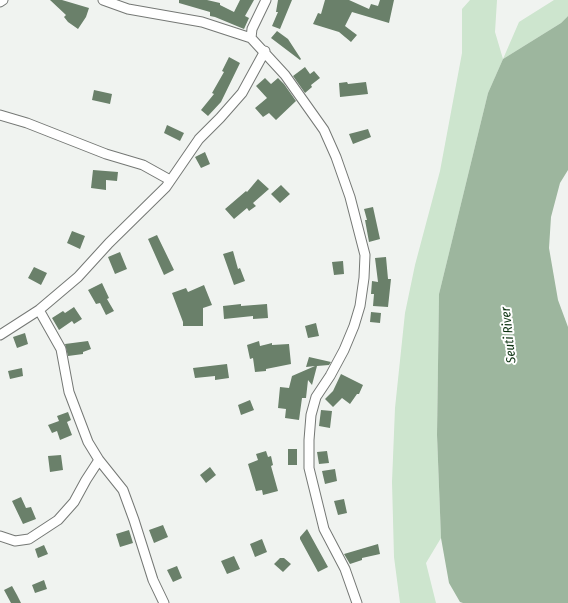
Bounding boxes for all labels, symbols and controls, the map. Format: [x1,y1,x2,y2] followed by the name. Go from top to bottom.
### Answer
[498,306,520,364] water label: Seuti River

